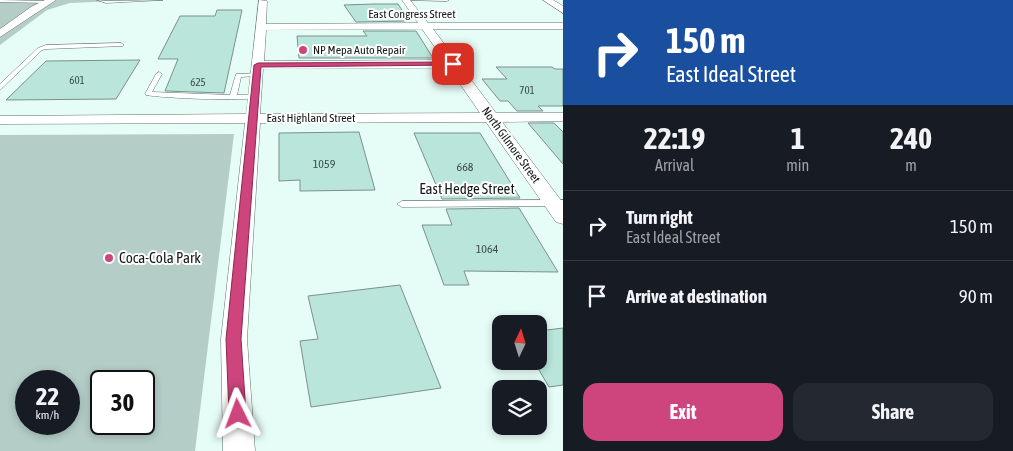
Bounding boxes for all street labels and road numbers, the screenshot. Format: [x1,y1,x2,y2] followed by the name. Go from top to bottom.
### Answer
[368,7,456,21] street label: East Congress Street
[479,104,544,186] street label: North Gilmore Street
[267,111,356,125] street label: East Highland Street
[419,180,515,197] street label: East Hedge Street

